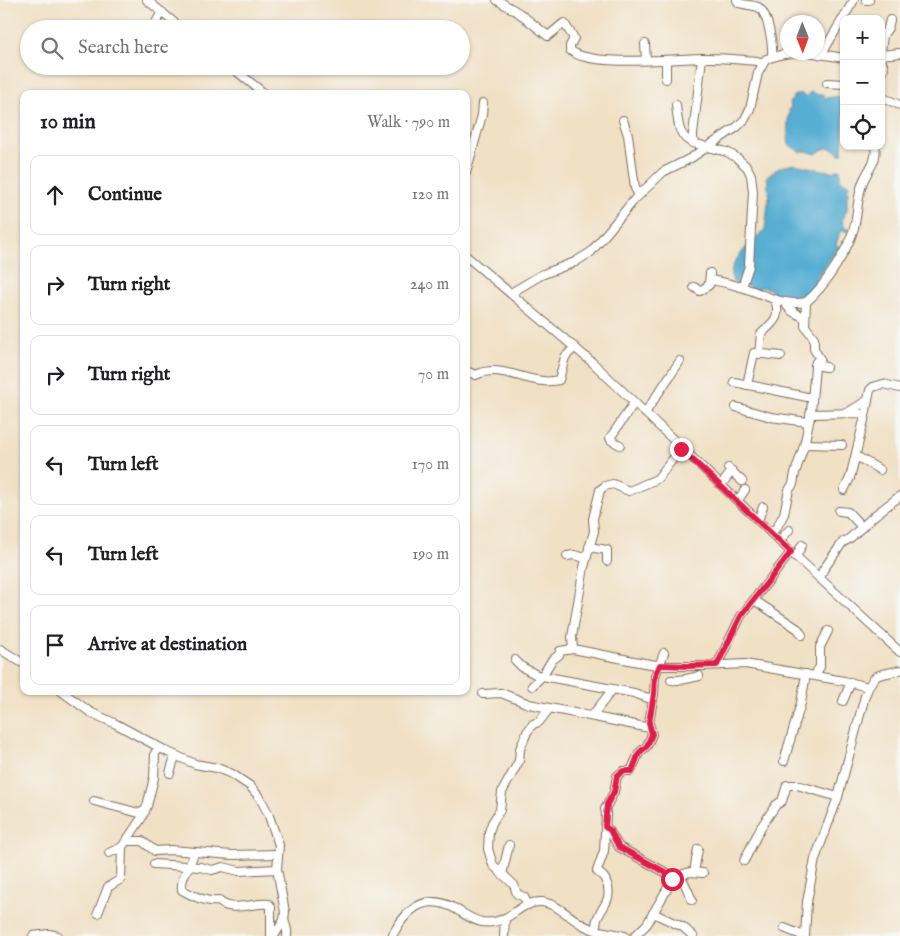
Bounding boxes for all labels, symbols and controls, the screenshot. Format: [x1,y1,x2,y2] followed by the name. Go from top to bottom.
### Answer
[780,15,825,60] north arrow
[840,15,885,150] map controls
[840,15,885,60] button: +
[20,20,470,75] search box
[38,34,66,62] icon: search
[78,36,169,60] text: Search here
[840,60,885,105] button: −
[840,105,885,150] button: locate
[40,109,96,136] text: 10 min
[367,113,450,133] text: Walk · 790 m
[41,181,69,209] icon: ahead
[88,183,162,207] text: Continue
[412,185,449,205] text: 120 m
[41,271,69,299] icon: right
[88,273,170,297] text: Turn right
[410,275,449,295] text: 240 m
[41,361,69,389] icon: right
[88,363,170,387] text: Turn right
[418,365,449,385] text: 70 m
[670,438,693,461] route end
[41,451,69,479] icon: left
[88,453,159,477] text: Turn left
[412,455,449,475] text: 170 m
[41,541,69,569] icon: left
[88,543,159,567] text: Turn left
[412,545,449,565] text: 190 m
[41,631,69,659] icon: arrive
[88,633,247,657] text: Arrive at destination
[661,868,684,891] route start

